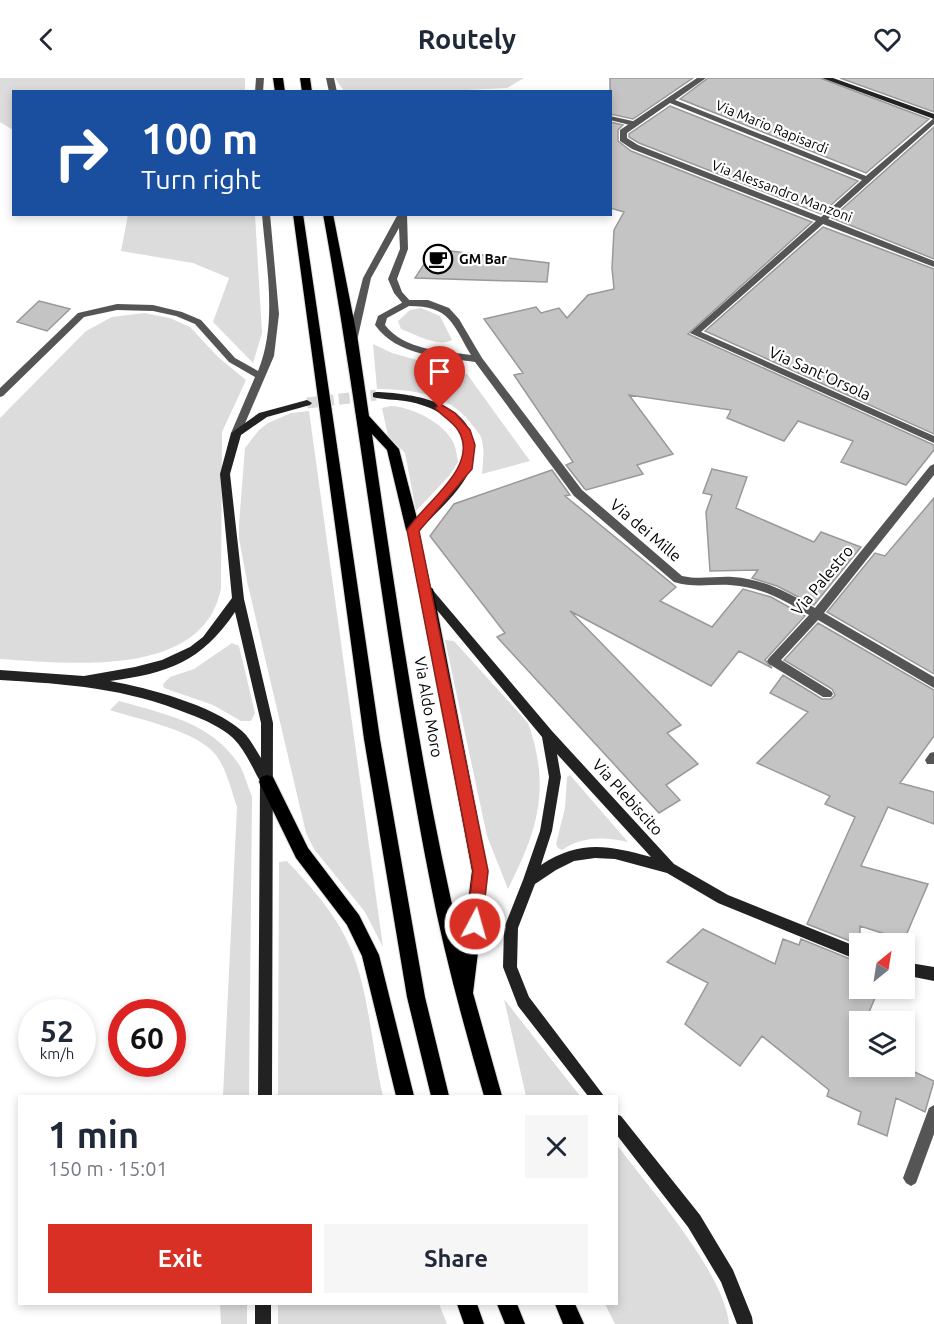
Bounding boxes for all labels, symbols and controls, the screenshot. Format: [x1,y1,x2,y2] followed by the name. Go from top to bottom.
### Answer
[30,23,63,56] icon: back
[871,23,904,56] icon: heart
[418,24,516,54] text: Routely
[713,97,831,157] street label: Via Mario Rapisardi
[42,114,120,192] icon: right
[141,115,258,162] text: 100 m
[710,157,854,225] street label: Via Alessandro Manzoni
[141,164,261,194] text: Turn right
[422,243,454,275] cafe icon: GM Bar
[459,251,507,267] place label: GM Bar
[766,343,874,403] street label: Via Sant'Orsola
[414,346,465,408] pin
[423,355,456,388] icon: arrive
[607,495,685,565] street label: Via dei Mille
[788,541,856,619] street label: Via Palestro
[411,655,447,759] street label: Via Aldo Moro
[589,755,667,839] street label: Via Plebiscito
[443,892,507,956] position arrow
[849,933,915,999] north arrow
[849,933,915,1077] map controls
[108,999,186,1077] speed limit sign: 60
[849,1011,915,1077] button: layers
[40,1014,74,1048] text: 52
[40,1045,74,1062] text: km/h
[48,1114,139,1155] text: 1 min
[525,1115,588,1178] button: close
[48,1157,168,1180] text: 150 m · 15:01
[48,1224,312,1293] button: Exit
[324,1224,588,1293] button: Share

